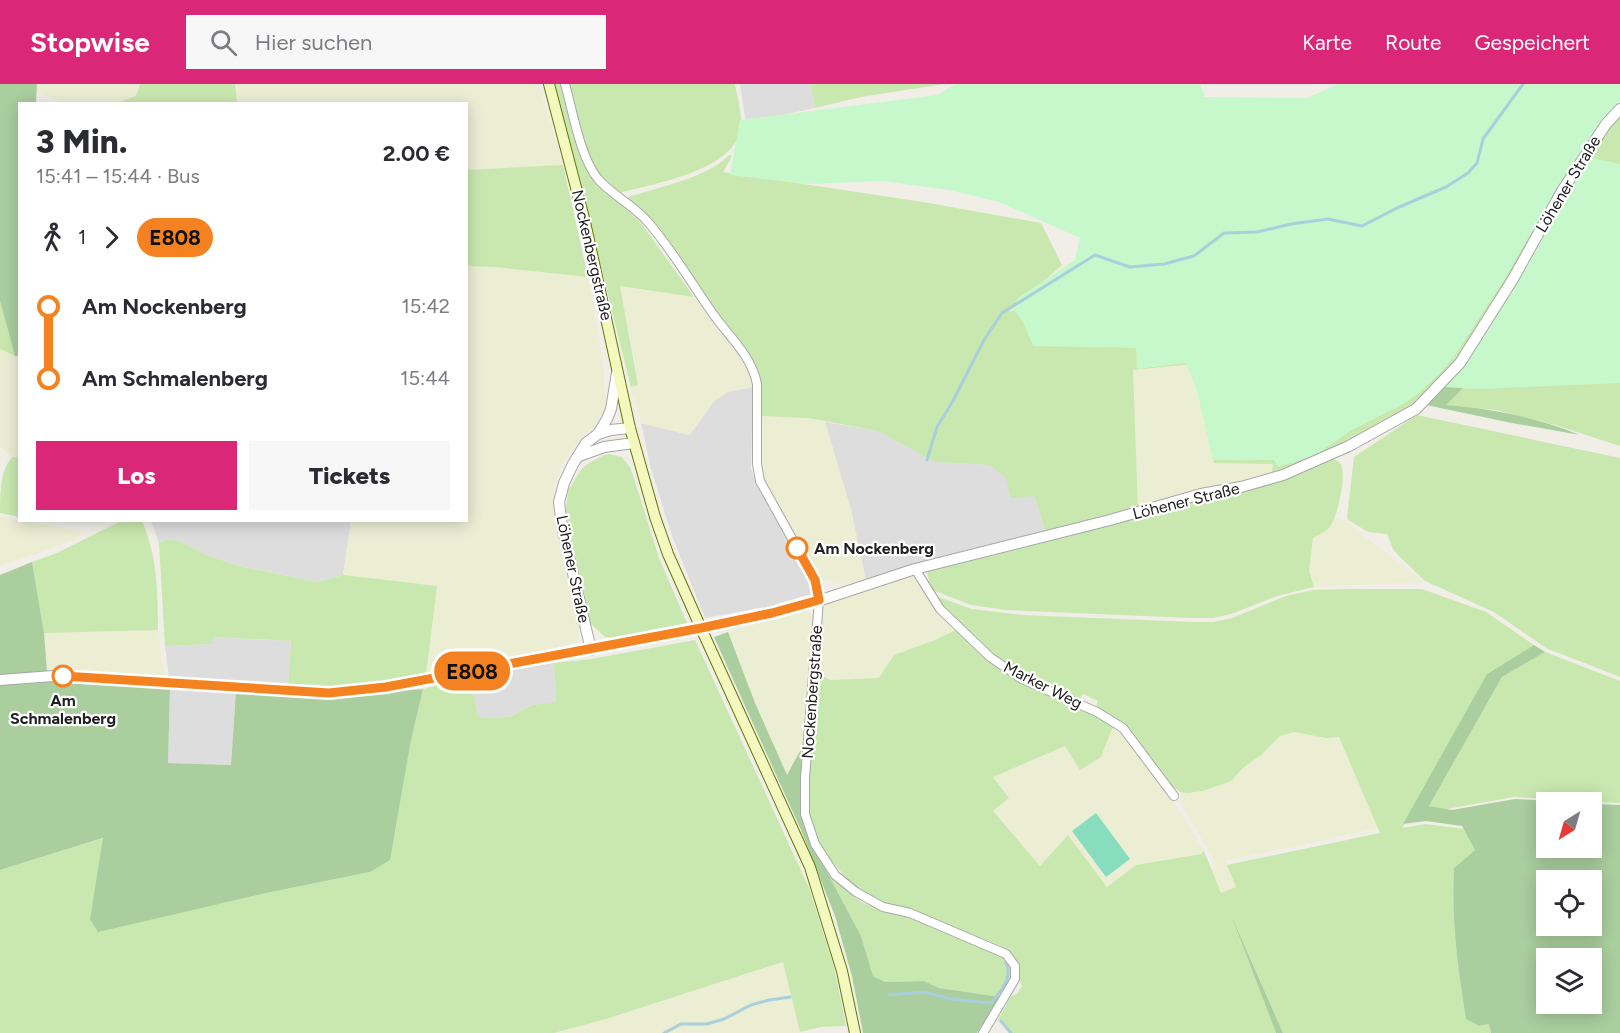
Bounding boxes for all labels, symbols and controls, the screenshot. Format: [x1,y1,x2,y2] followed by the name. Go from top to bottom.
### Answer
[186,15,606,69] search box
[30,25,150,59] text: Stopwise
[207,26,240,59] icon: search
[255,29,372,56] text: Hier suchen
[1302,30,1352,55] text: Karte
[1385,30,1441,55] text: Route
[1474,30,1590,55] text: Gespeichert
[36,122,128,161] text: 3 Min.
[1532,132,1604,236] street label: Löhener Straße
[383,140,450,167] text: 2.00 €
[36,164,200,188] text: 15:41 – 15:44 · Bus
[568,188,616,322] street label: Nockenbergstraße
[36,221,69,254] icon: walk
[95,221,128,254] icon: forward
[78,225,86,249] text: 1
[149,225,201,250] text: E808
[82,293,247,320] text: Am Nockenberg
[402,294,450,318] text: 15:42
[82,365,268,392] text: Am Schmalenberg
[400,366,450,390] text: 15:44
[36,441,237,510] button: Los
[249,441,450,510] button: Tickets
[1131,478,1242,523] street label: Löhener Straße
[552,513,594,625] street label: Löhener Straße
[786,537,808,559] marker: Am Nockenberg
[814,539,934,558] place label: Am Nockenberg
[798,625,826,759] street label: Nockenbergstraße
[430,652,514,690] line badge: E808
[1001,657,1085,713] street label: Marker Weg
[446,659,498,684] text: E808
[52,665,74,687] marker: Am Schmalenberg
[10,691,116,728] place label: Am Schmalenberg
[1536,792,1602,858] north arrow
[1536,792,1602,1014] map controls
[1536,870,1602,936] button: locate
[1536,948,1602,1014] button: layers

